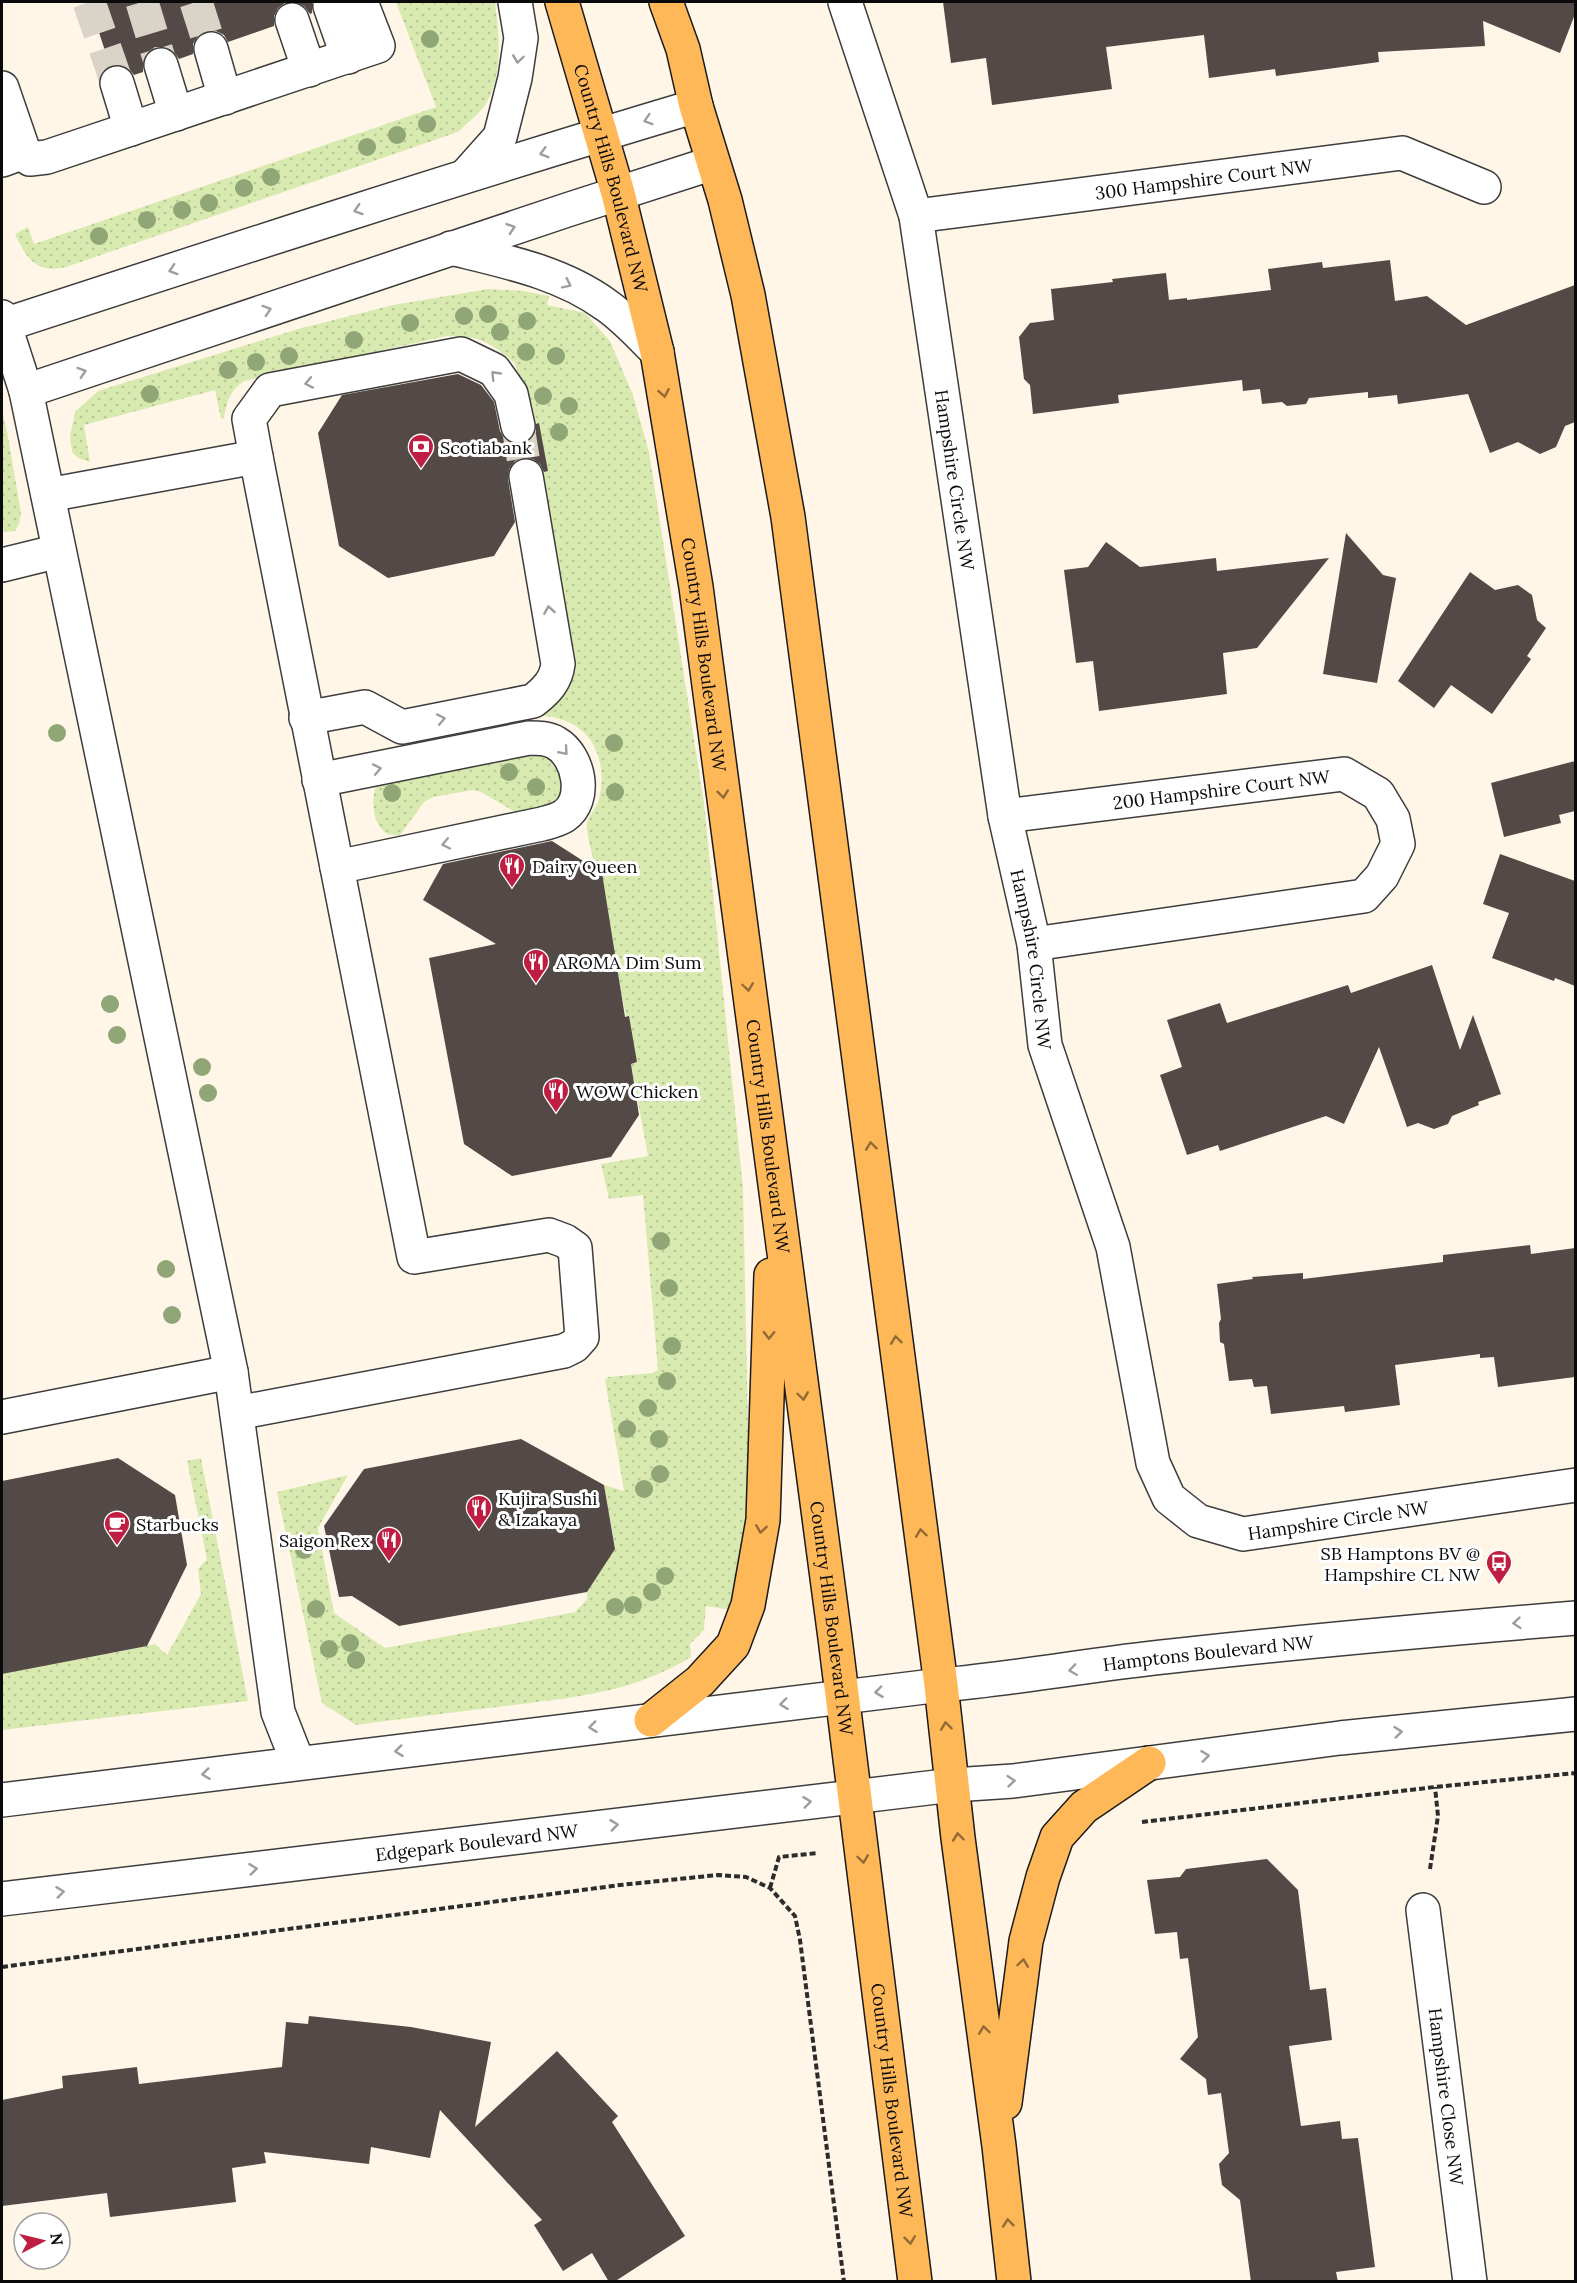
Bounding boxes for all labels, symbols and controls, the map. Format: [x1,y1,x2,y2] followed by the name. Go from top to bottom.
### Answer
[512,55,524,64] one-way arrow
[569,61,654,296] street label: Country Hills Boulevard NW
[643,113,654,125] one-way arrow
[540,146,550,158] one-way arrow
[1094,153,1315,204] street label: 300 Hampshire Court NW
[353,202,364,215] one-way arrow
[505,223,516,236] one-way arrow
[168,263,179,275] one-way arrow
[560,276,571,288] one-way arrow
[261,305,272,317] one-way arrow
[76,367,87,379] one-way arrow
[491,371,502,381] one-way arrow
[304,376,314,389] one-way arrow
[930,388,980,573] street label: Hampshire Circle NW
[657,389,669,398] one-way arrow
[406,432,436,470] bank icon: Scotiabank
[440,436,532,459] place label: Scotiabank
[676,536,732,774] street label: Country Hills Boulevard NW
[543,605,556,615] one-way arrow
[436,714,446,727] one-way arrow
[557,744,568,755] one-way arrow
[371,763,381,776] one-way arrow
[1112,764,1332,814] street label: 200 Hampshire Court NW
[716,789,729,798] one-way arrow
[441,837,451,850] one-way arrow
[497,851,527,889] restaurant icon: Dairy Queen
[532,855,637,878] place label: Dairy Queen
[1006,867,1057,1052] street label: Hampshire Circle NW
[521,947,551,985] restaurant icon: AROMA Dim Sum
[555,951,702,974] place label: AROMA Dim Sum
[742,983,754,992] one-way arrow
[742,1018,796,1256] street label: Country Hills Boulevard NW
[541,1076,571,1114] restaurant icon: WOW Chicken
[576,1080,699,1103] place label: WOW Chicken
[865,1142,878,1151] one-way arrow
[763,1330,775,1339] one-way arrow
[890,1335,903,1344] one-way arrow
[796,1391,808,1400] one-way arrow
[498,1487,597,1531] place label: Kujira Sushi & Izakaya
[464,1493,494,1531] restaurant icon: Kujira Sushi & Izakaya
[1246,1495,1431,1545] street label: Hampshire Circle NW
[805,1500,859,1738] street label: Country Hills Boulevard NW
[102,1509,132,1547] cafe icon: Starbucks
[136,1513,219,1536] place label: Starbucks
[755,1524,768,1534] one-way arrow
[374,1525,404,1563] restaurant icon: Saigon Rex
[916,1528,928,1538] one-way arrow
[279,1529,370,1552] place label: Saigon Rex
[1321,1542,1481,1586] place label: SB Hamptons BV @ Hampshire CL NW
[1484,1548,1514,1586] bus stop icon: SB Hamptons BV @ Hampshire CL NW
[1513,1616,1522,1629] one-way arrow
[1101,1630,1315,1676] street label: Hamptons Boulevard NW
[1068,1663,1077,1675] one-way arrow
[875,1685,884,1698] one-way arrow
[779,1697,788,1710] one-way arrow
[588,1720,597,1733] one-way arrow
[940,1722,953,1731] one-way arrow
[1394,1726,1403,1739] one-way arrow
[395,1744,404,1756] one-way arrow
[1200,1750,1209,1762] one-way arrow
[201,1768,210,1780] one-way arrow
[1007,1775,1016,1788] one-way arrow
[803,1797,812,1809] one-way arrow
[374,1818,580,1866] street label: Edgepark Boulevard NW
[609,1820,618,1832] one-way arrow
[952,1832,965,1841] one-way arrow
[856,1854,868,1864] one-way arrow
[249,1863,258,1875] one-way arrow
[55,1886,64,1899] one-way arrow
[1017,1959,1029,1968] one-way arrow
[866,1982,919,2220] street label: Country Hills Boulevard NW
[1424,2006,1469,2188] street label: Hampshire Close NW
[978,2025,990,2034] one-way arrow
[12,2211,72,2271] north arrow
[1002,2219,1014,2228] one-way arrow
[46,2232,68,2247] text: N
[903,2235,915,2245] one-way arrow

